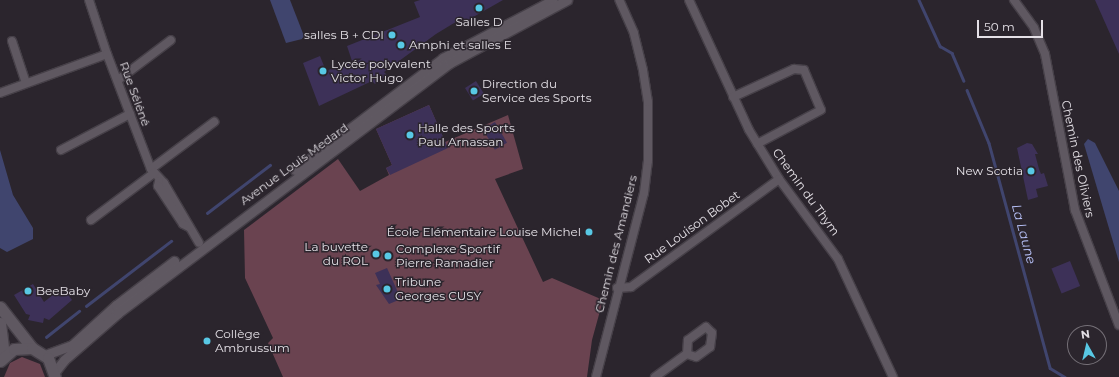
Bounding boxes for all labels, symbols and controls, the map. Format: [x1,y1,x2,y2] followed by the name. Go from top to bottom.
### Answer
[474,3,484,13] marker: Salles D
[979,12,1045,38] scale bar
[455,15,503,29] place label: Salles D
[984,19,1015,34] text: 50 m
[304,28,384,42] place label: salles B + CDI
[387,30,397,40] marker: salles B + CDI
[409,38,512,52] place label: Amphi et salles E
[396,40,406,50] marker: Amphi et salles E
[331,57,431,85] place label: Lycée polyvalent Victor Hugo
[117,60,153,128] street label: Rue Séléné
[318,66,328,76] marker: Lycée polyvalent Victor Hugo
[482,77,592,105] place label: Direction du Service des Sports
[469,86,479,96] marker: Direction du Service des Sports
[1059,99,1097,219] street label: Chemin des Oliviers
[237,120,351,208] street label: Avenue Louis Medard
[418,121,515,149] place label: Halle des Sports Paul Arnassan
[405,130,415,140] marker: Halle des Sports Paul Arnassan
[769,146,843,238] street label: Chemin du Thym
[956,164,1023,178] place label: New Scotia
[1026,166,1036,176] marker: New Scotia
[592,174,640,314] street label: Chemin des Amandiers
[641,188,743,266] street label: Rue Louison Bobet
[1009,202,1039,266] water label: La Laune
[387,225,581,239] place label: École Elémentaire Louise Michel
[584,227,594,237] marker: École Elémentaire Louise Michel
[304,240,368,268] place label: La buvette du ROL
[396,242,500,270] place label: Complexe Sportif Pierre Ramadier
[371,249,381,259] marker: La buvette du ROL
[383,251,393,261] marker: Complexe Sportif Pierre Ramadier
[395,275,481,303] place label: Tribune Georges CUSY
[36,284,90,298] place label: BeeBaby
[382,284,392,294] marker: Tribune Georges CUSY
[23,286,33,296] marker: BeeBaby
[1067,325,1107,365] north arrow
[215,327,290,355] place label: Collège Ambrussum
[1080,327,1091,342] text: N
[202,336,212,346] marker: Collège Ambrussum

